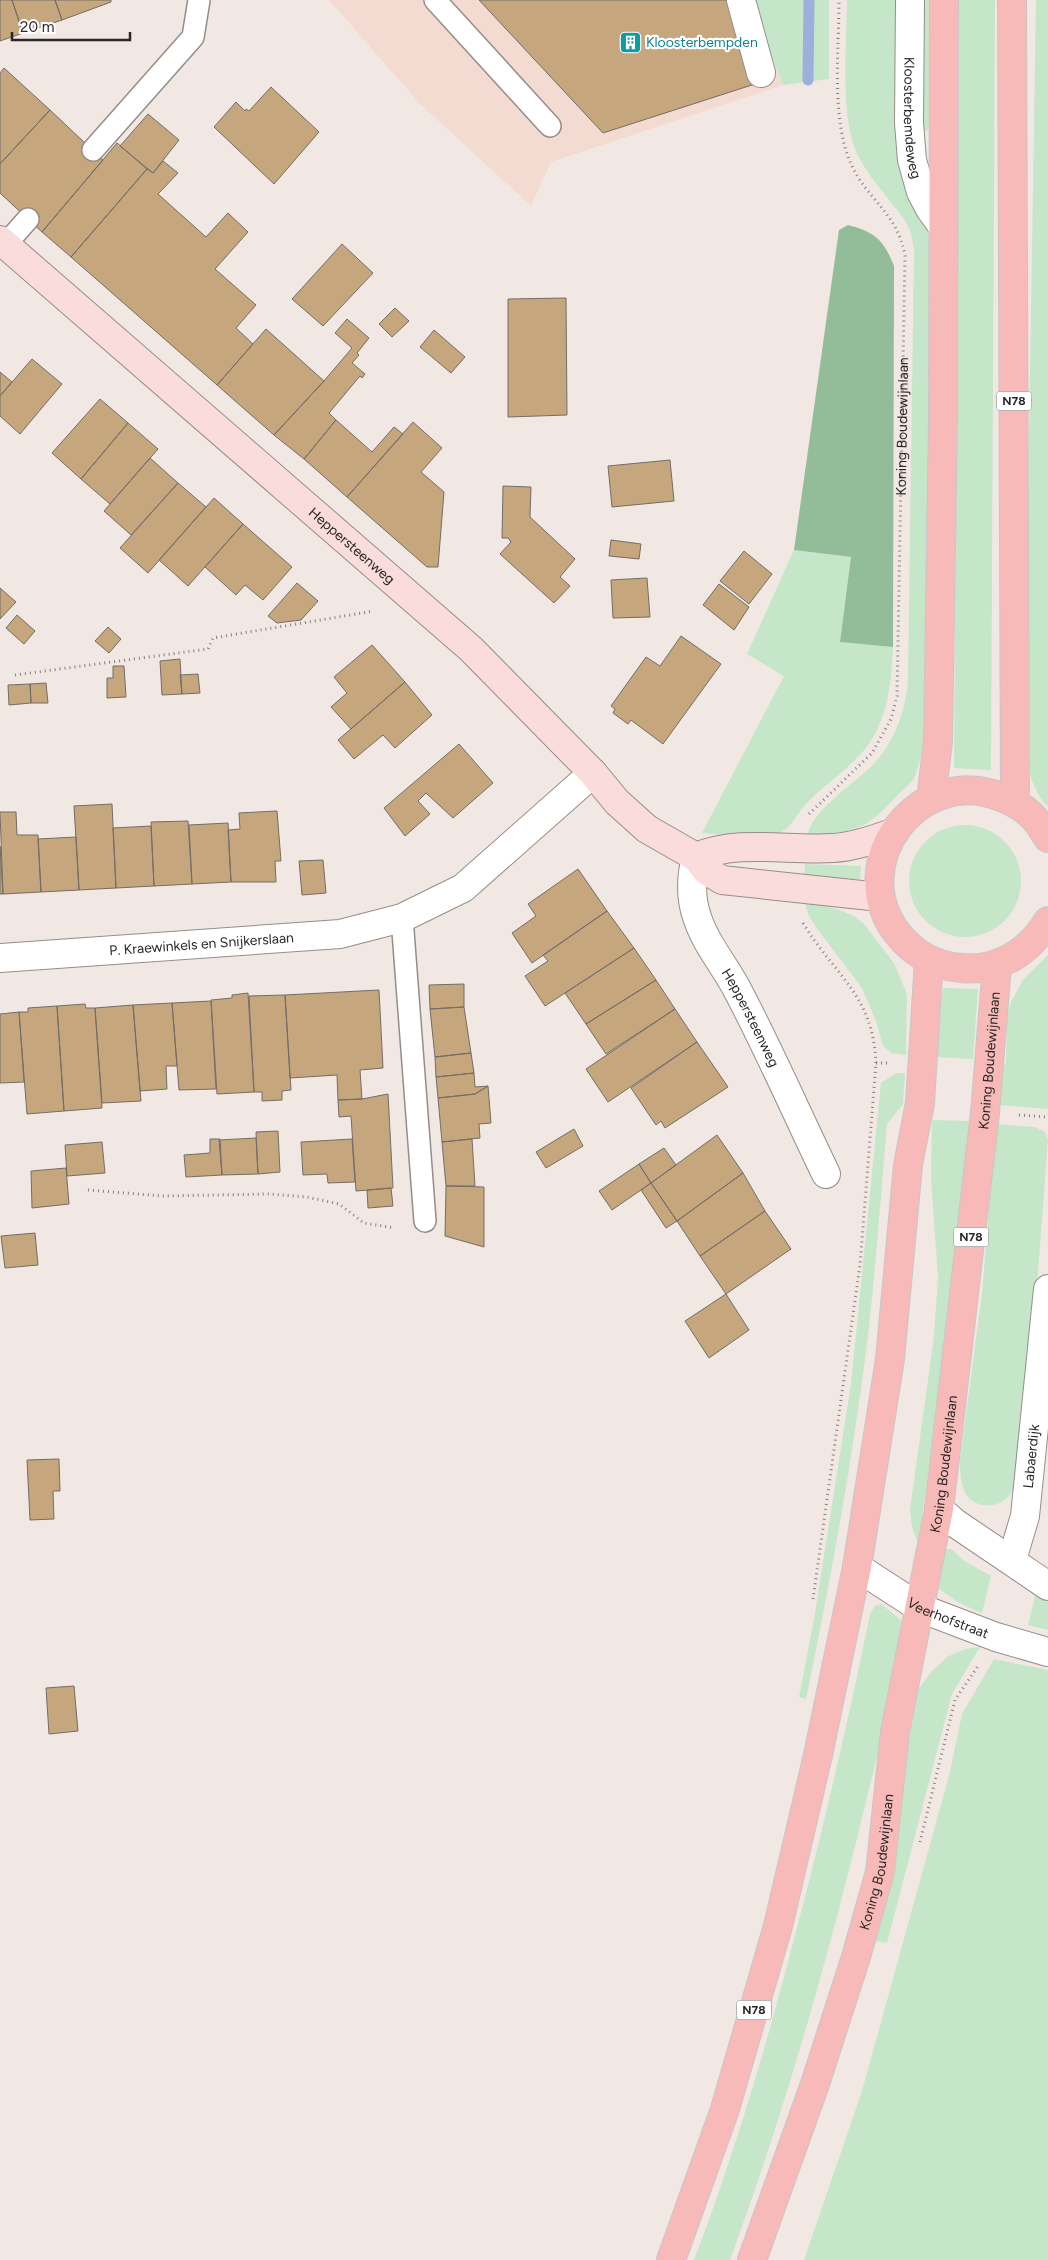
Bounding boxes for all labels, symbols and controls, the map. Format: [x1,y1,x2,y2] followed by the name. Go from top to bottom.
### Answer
[12,10,130,42] scale bar
[20,18,54,36] text: 20 m
[618,30,642,54] building icon: Kloosterbempden
[646,34,758,51] place label: Kloosterbempden
[900,57,925,181] street label: Kloosterbemdeweg
[893,357,912,496] street label: Koning Boudewijnlaan
[996,392,1032,411] road number: N78
[305,504,398,588] street label: Heppersteenweg
[109,929,295,959] street label: P. Kraewinkels en Snijkerslaan
[718,965,782,1070] street label: Heppersteenweg
[975,991,1004,1131] street label: Koning Boudewijnlaan
[954,1228,988,1246] road number: N78
[927,1394,961,1534] street label: Koning Boudewijnlaan
[1020,1423,1043,1489] street label: Labaerdijk
[904,1594,991,1642] street label: Veerhofstraat
[856,1793,897,1932] street label: Koning Boudewijnlaan
[736,2000,772,2020] road number: N78

